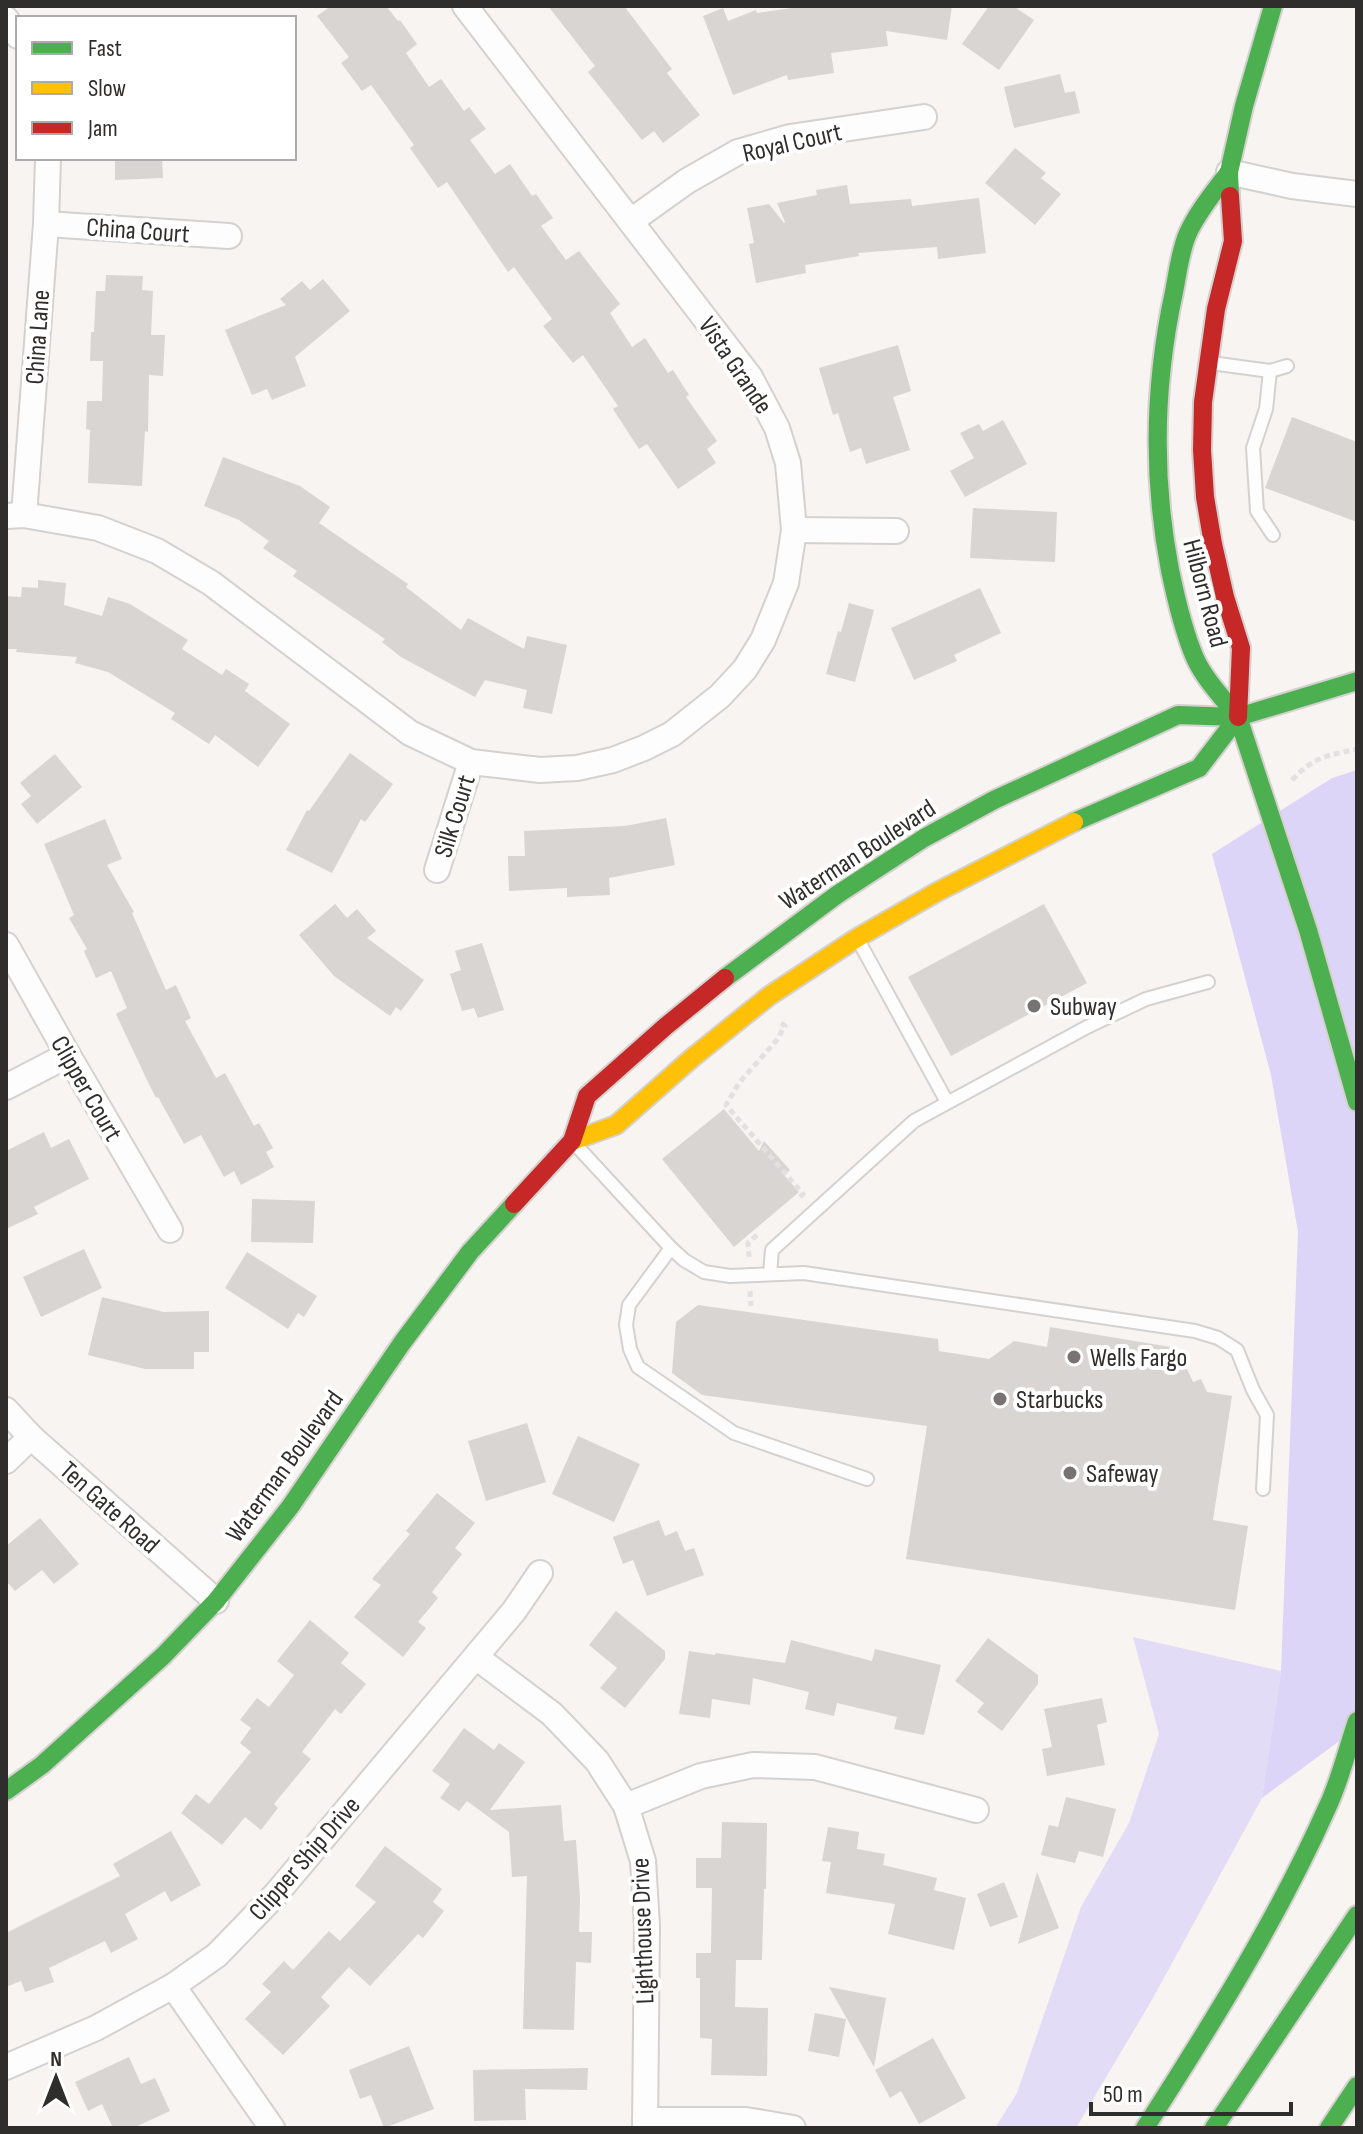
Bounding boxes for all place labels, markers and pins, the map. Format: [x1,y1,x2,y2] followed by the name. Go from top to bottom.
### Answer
[1050,992,1117,1023] place label: Subway
[1025,997,1043,1015] marker: Subway
[1090,1343,1187,1374] place label: Wells Fargo
[1065,1348,1083,1366] marker: Wells Fargo
[1016,1385,1103,1416] place label: Starbucks
[991,1390,1009,1408] marker: Starbucks
[1086,1459,1159,1490] place label: Safeway
[1061,1464,1079,1482] marker: Safeway

